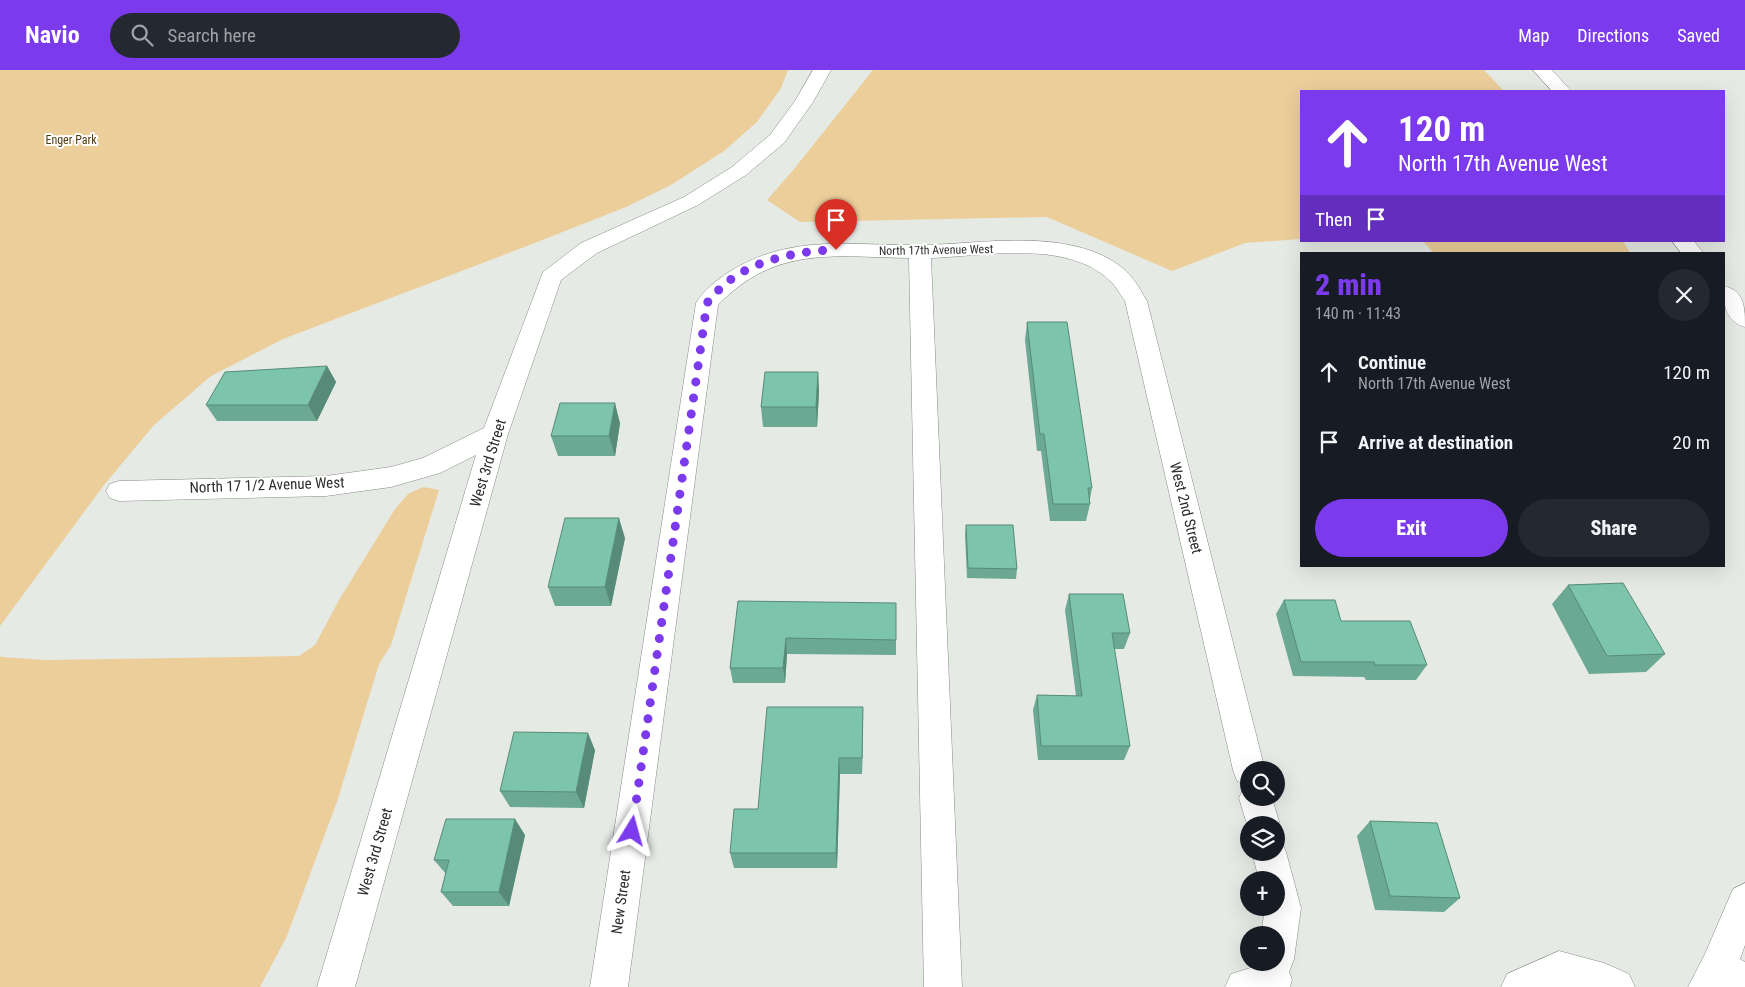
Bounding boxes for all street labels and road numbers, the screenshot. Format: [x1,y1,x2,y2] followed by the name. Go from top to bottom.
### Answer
[879,242,994,258] street label: North 17th Avenue West
[466,417,510,509] street label: West 3rd Street
[1166,460,1206,556] street label: West 2nd Street
[189,473,345,497] street label: North 17 1/2 Avenue West
[354,806,396,898] street label: West 3rd Street
[608,869,634,935] street label: New Street

